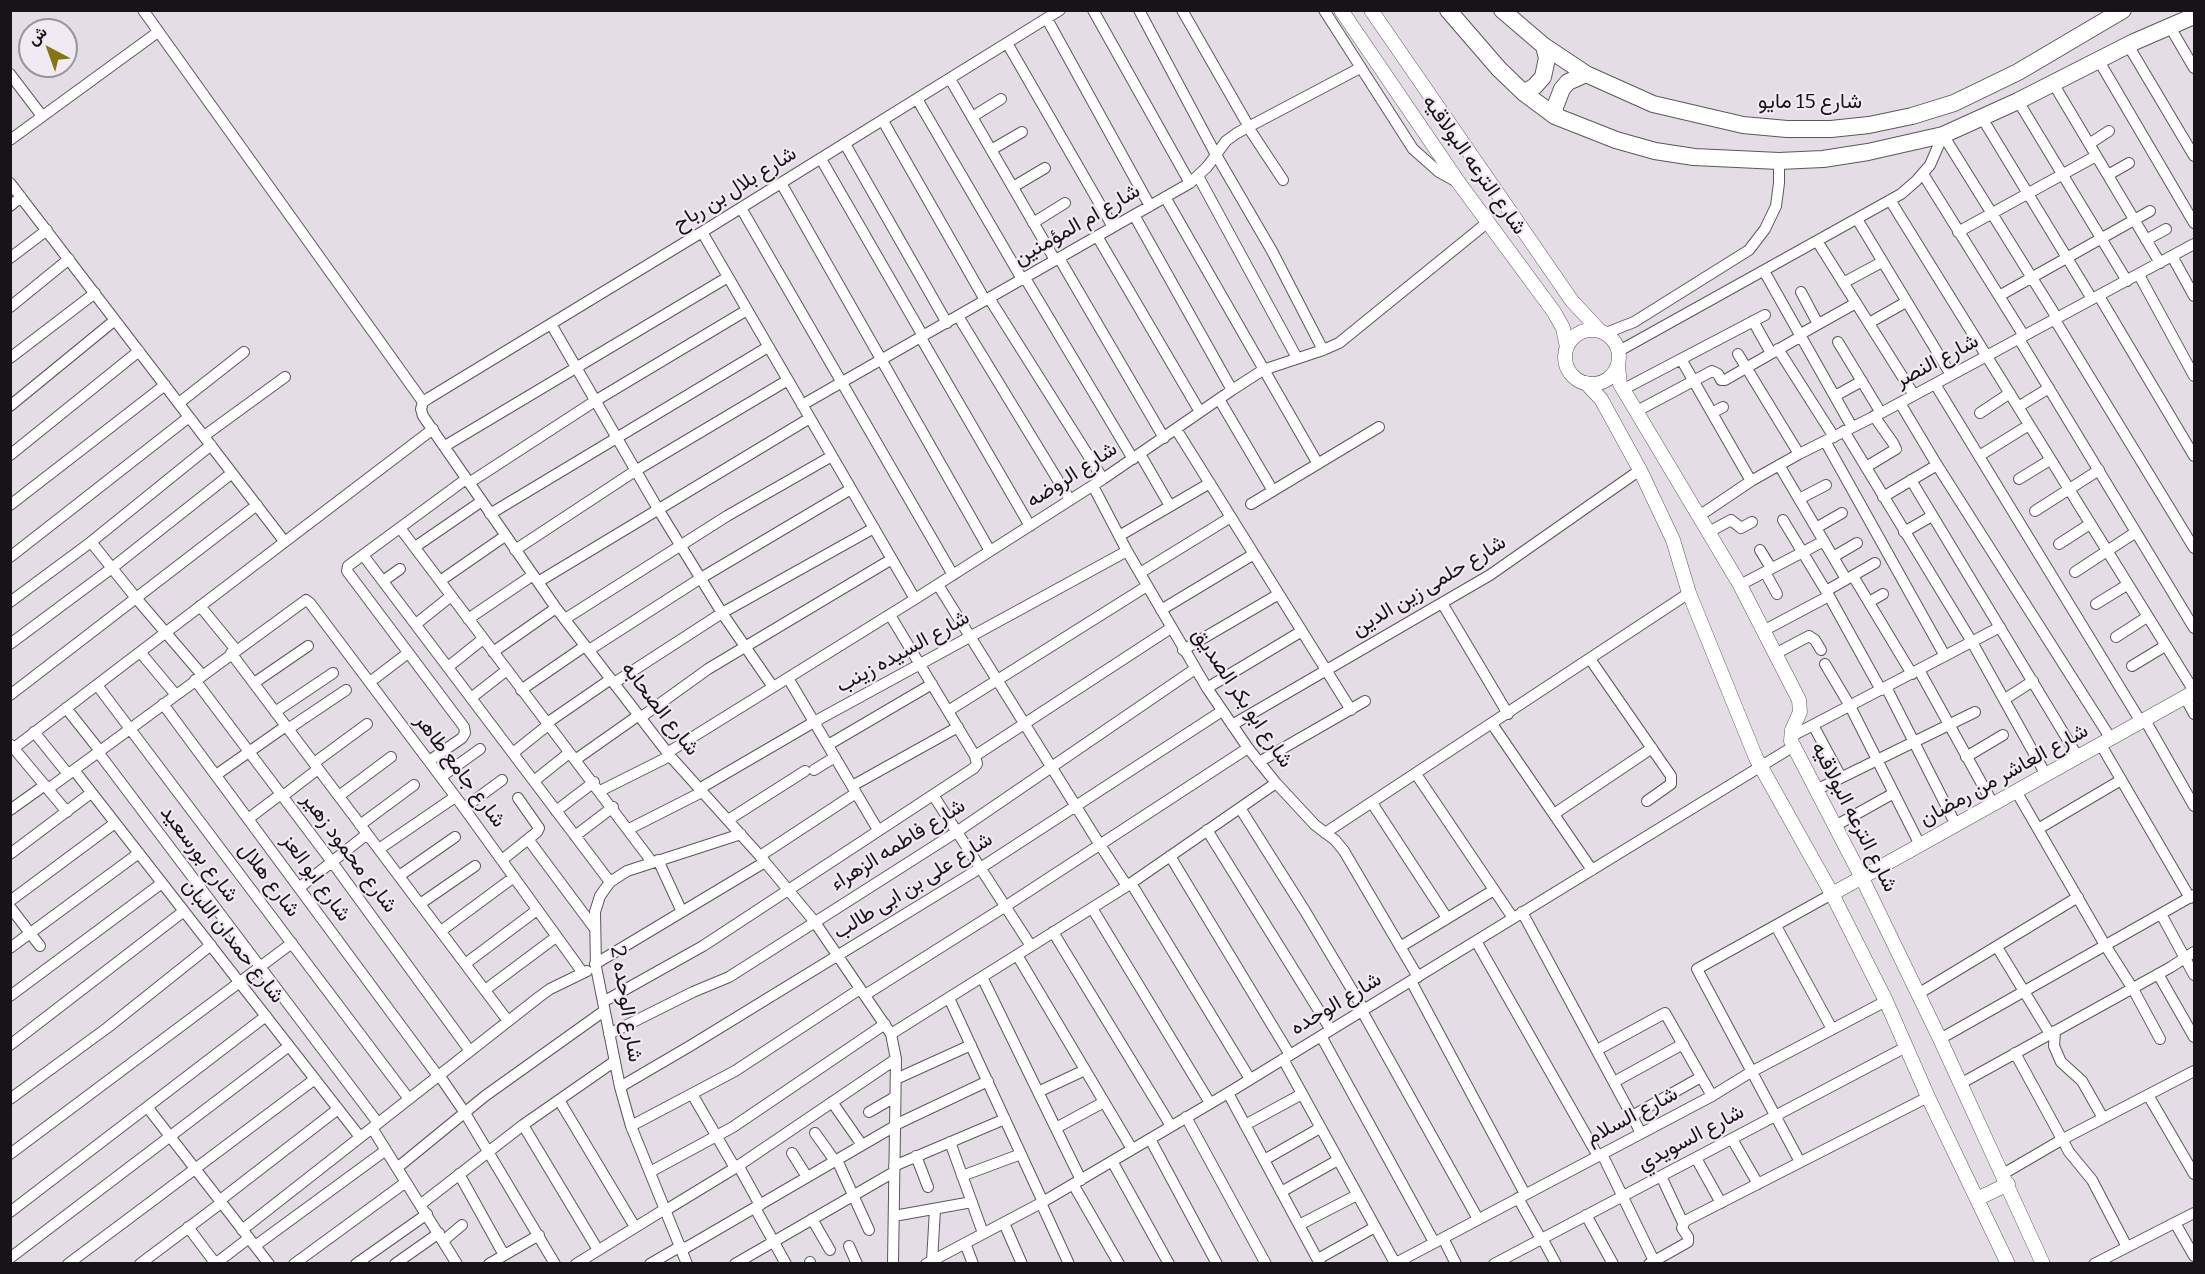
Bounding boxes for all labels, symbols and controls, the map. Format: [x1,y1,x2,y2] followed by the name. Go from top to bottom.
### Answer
[18,18,78,78] north arrow
[24,22,51,49] text: ش
[1758,89,1862,115] street label: شارع 15 مايو
[1416,90,1532,240] street label: شارع الترعه البولاقيه
[669,141,801,237] street label: شارع بلال بن رباح
[1009,179,1145,271] street label: شارع ام المؤمنين
[1891,329,1983,393] street label: شارع النصر
[1022,436,1122,514] street label: شارع الروضه
[1347,530,1511,642] street label: شارع حلمى زين الدين
[832,605,974,699] street label: شارع السيده زينب
[1186,623,1298,773] street label: شارع ابو بكر الصديق
[615,657,705,761] street label: شارع الصحابه
[409,709,511,833] street label: شارع جامع طاهر
[1915,718,2093,832] street label: شارع العاشر من رمضان
[1805,738,1903,896] street label: شارع الترعه البولاقيه
[296,788,402,918] street label: شارع محمود زهير
[826,793,970,897] street label: شارع فاطمه الزهراء
[154,801,244,907] street label: شارع بورسعيد
[829,827,997,945] street label: شارع على بن ابى طالب
[276,829,356,927] street label: شارع ابو العز
[233,838,305,922] street label: شارع هلال
[176,874,290,1008] street label: شارع حمدان اللبان
[604,944,648,1064] street label: شارع الوحده 2
[1286,967,1386,1041] street label: شارع الوحده
[1582,1081,1682,1151] street label: شارع السلام
[1633,1099,1749,1177] street label: شارع السويدي

